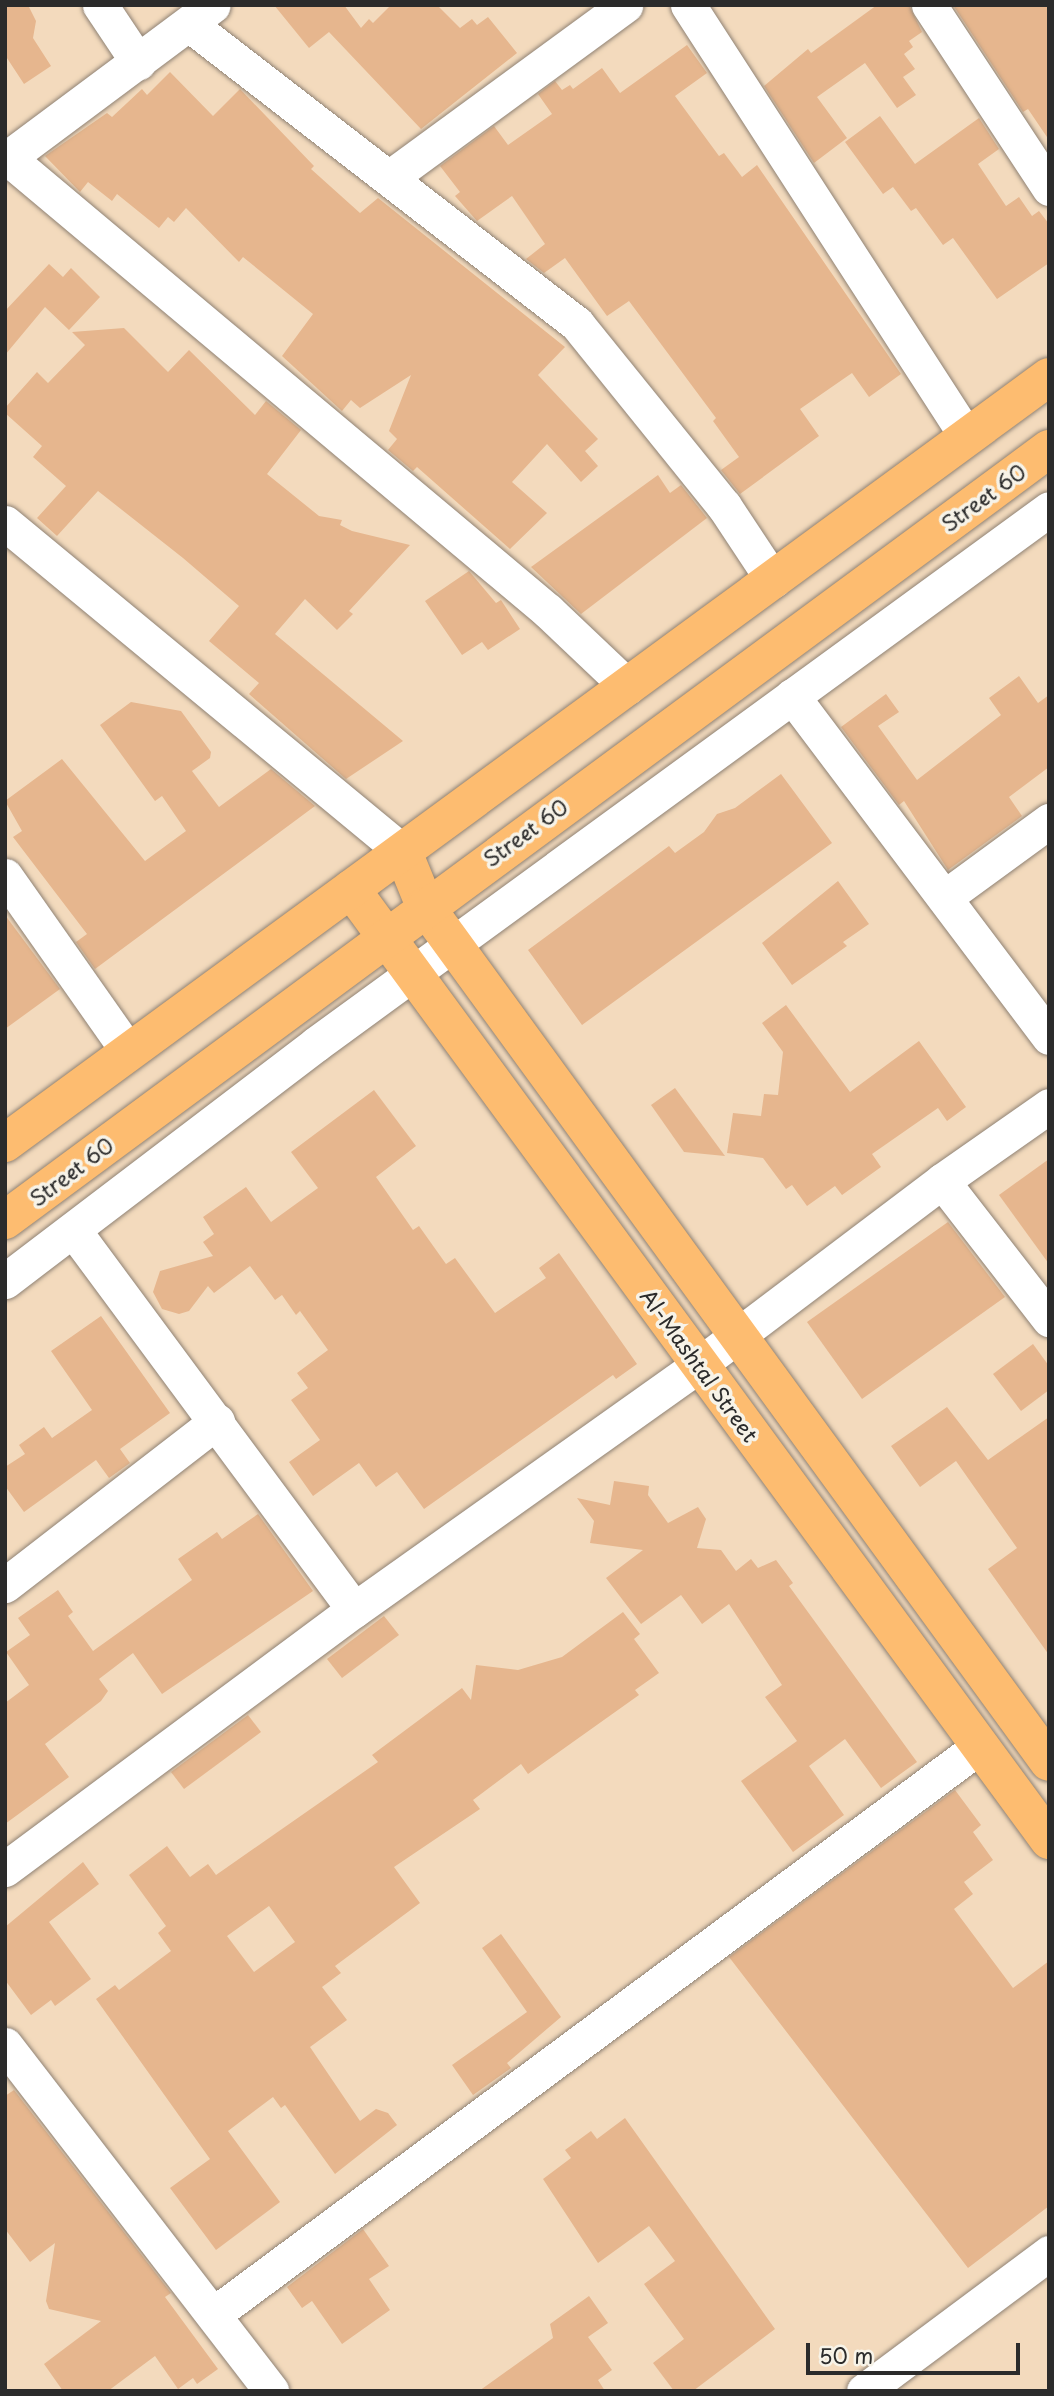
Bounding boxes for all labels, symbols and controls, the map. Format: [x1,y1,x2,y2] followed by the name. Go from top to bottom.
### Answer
[935,458,1031,536] street label: Street 60
[477,793,573,871] street label: Street 60
[24,1131,118,1211] street label: Street 60
[635,1283,765,1447] street label: Al-Mashtal Street
[809,2330,1023,2374] scale bar
[819,2339,873,2371] text: 50 m

